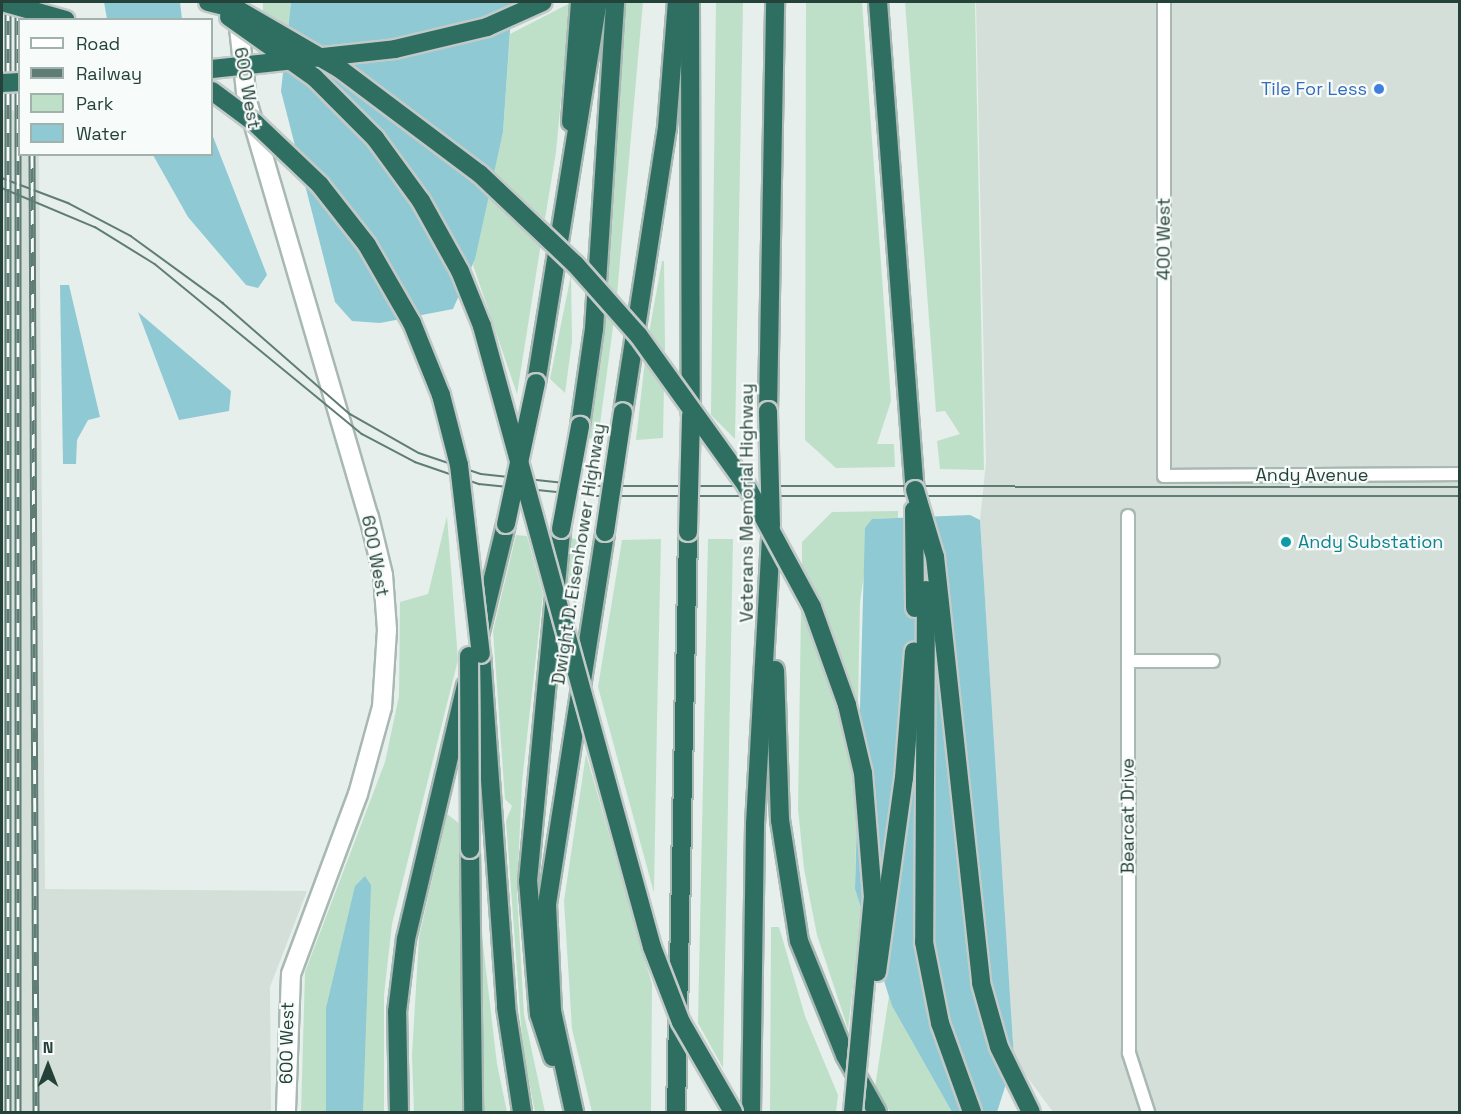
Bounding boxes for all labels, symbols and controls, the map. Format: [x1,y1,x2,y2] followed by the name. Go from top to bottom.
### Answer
[18,18,213,156] legend
[76,32,120,55] text: Road
[229,46,265,130] street label: 600 West
[76,62,142,85] text: Railway
[1261,78,1367,100] place label: Tile For Less
[1372,82,1386,96] marker: Tile For Less
[76,92,113,115] text: Park
[76,122,127,145] text: Water
[1153,198,1175,280] street label: 400 West
[736,384,758,622] street label: Veterans Memorial Highway
[548,422,610,686] street label: Dwight D. Eisenhower Highway
[1255,464,1369,486] street label: Andy Avenue
[357,513,393,599] street label: 600 West
[1298,531,1443,553] place label: Andy Substation
[1279,535,1293,549] marker: Andy Substation
[1117,758,1139,874] street label: Bearcat Drive
[275,1002,299,1084] street label: 600 West
[18,1036,78,1096] north arrow
[43,1037,53,1058] text: N

